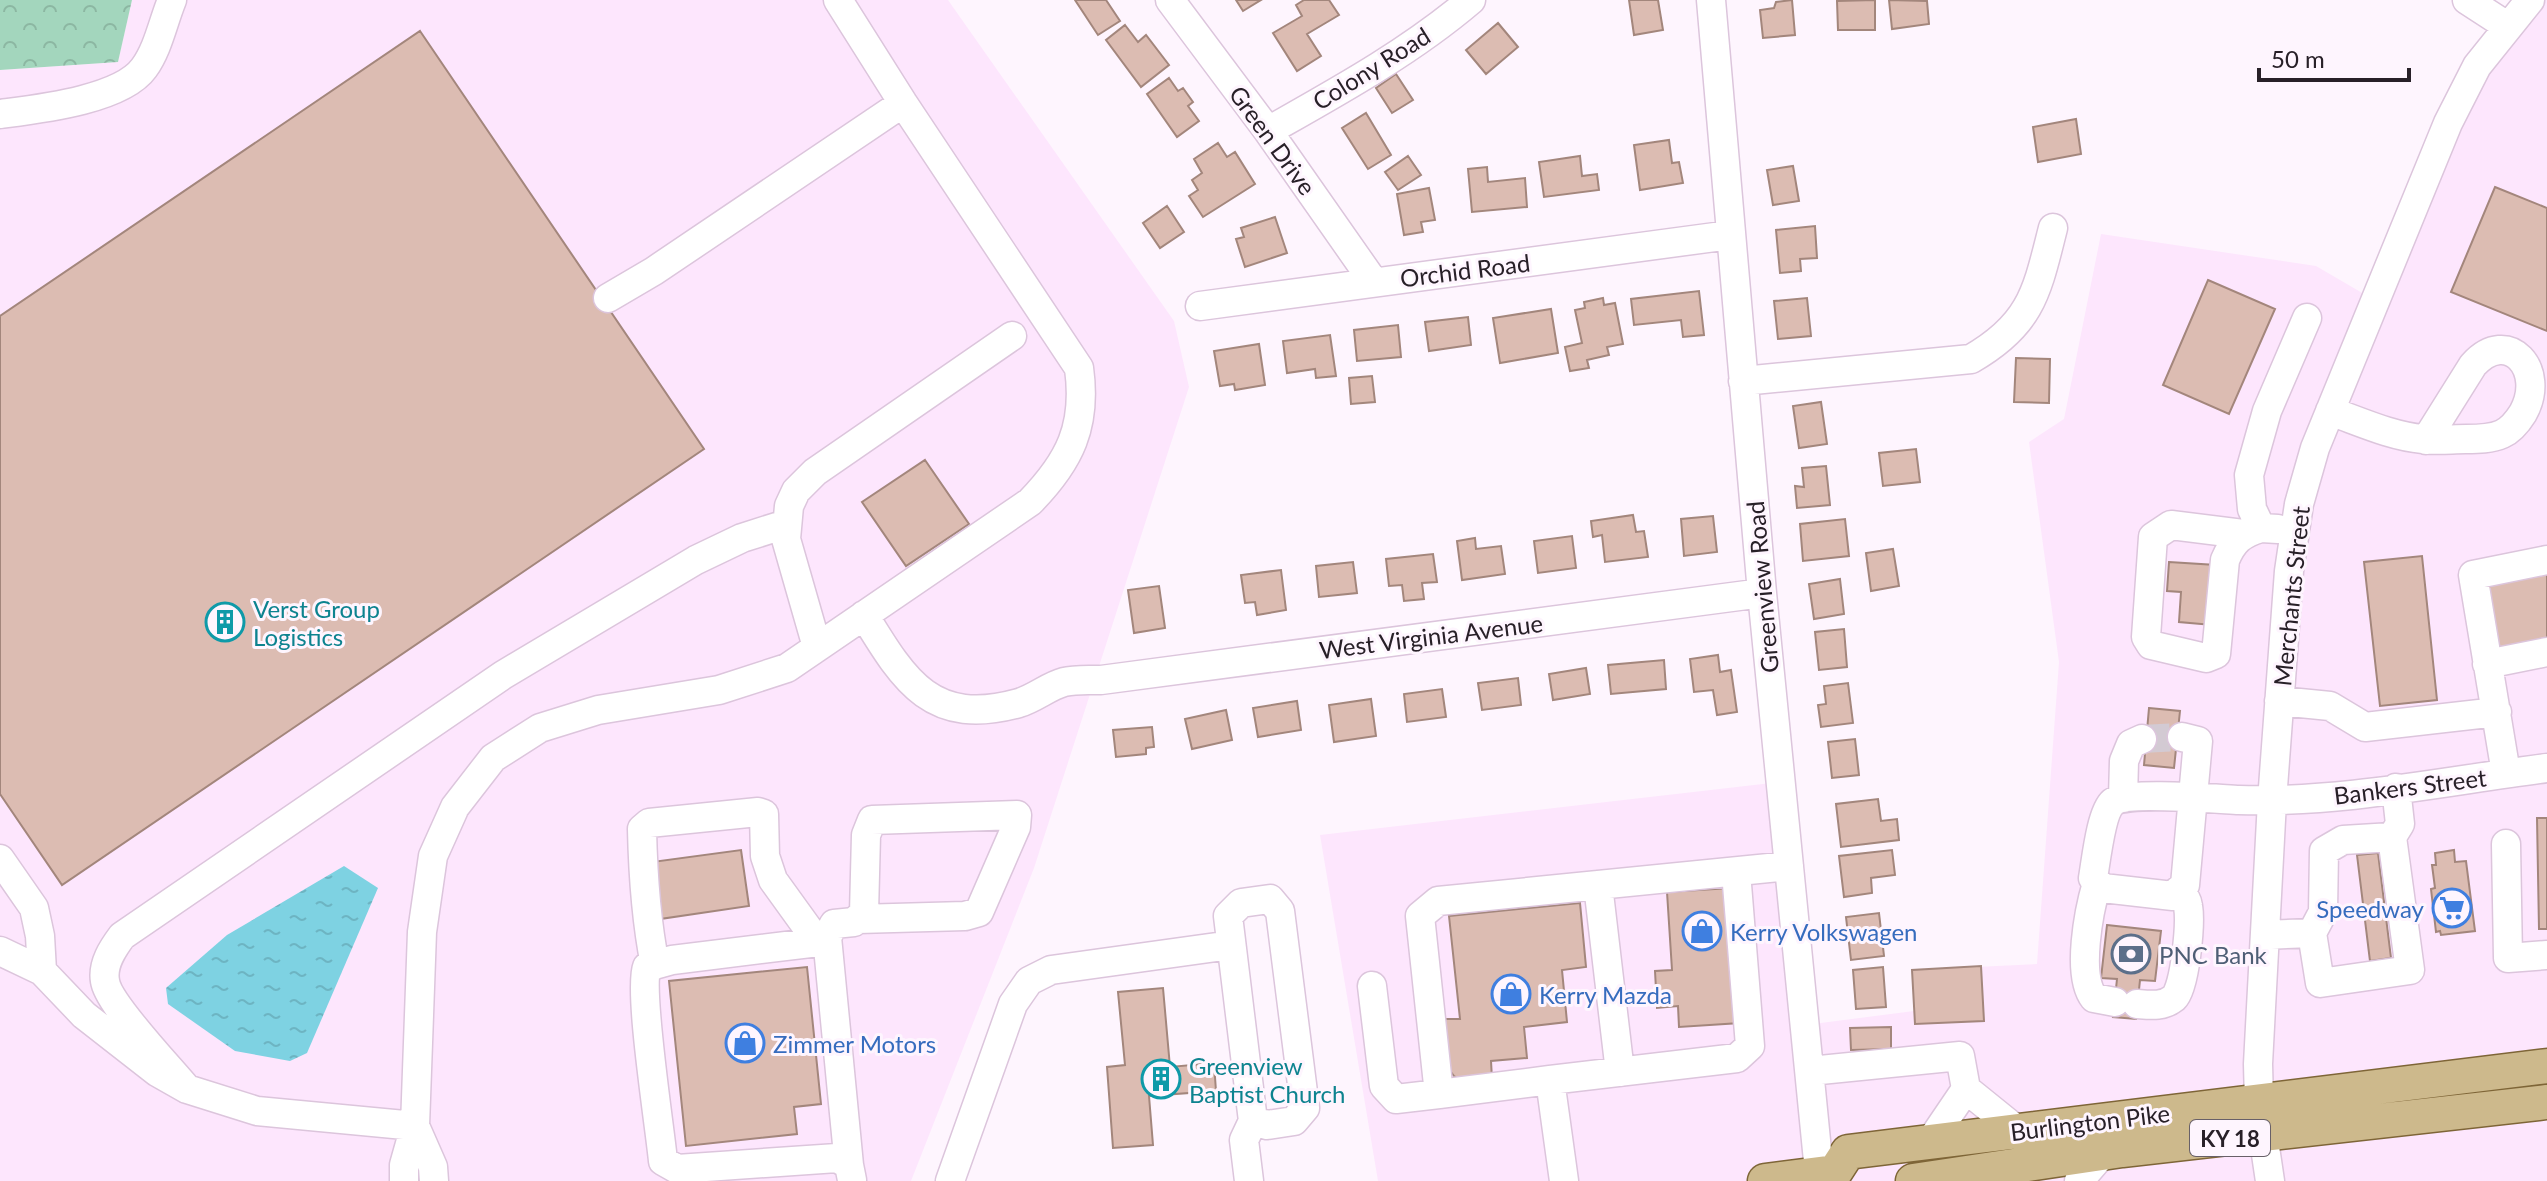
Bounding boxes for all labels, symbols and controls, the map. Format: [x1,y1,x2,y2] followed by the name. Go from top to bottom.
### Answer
[1307,20,1435,116] street label: Colony Road
[2259,32,2409,82] scale bar
[2271,44,2325,73] text: 50 m
[1224,80,1322,200] street label: Green Drive
[1398,248,1532,292] street label: Orchid Road
[1740,500,1784,674] street label: Greenview Road
[2267,504,2315,688] street label: Merchants Street
[253,594,380,651] place label: Verst Group Logistics
[204,601,246,643] building icon: Verst Group Logistics
[1318,608,1544,664] street label: West Virginia Avenue
[2332,762,2488,810] street label: Bankers Street
[2431,887,2473,929] supermarket icon: Speedway
[2316,894,2425,923] place label: Speedway
[1681,910,1723,952] shop icon: Kerry Volkswagen
[1730,917,1918,946] place label: Kerry Volkswagen
[2110,933,2152,975] bank icon: PNC Bank
[2159,940,2268,969] place label: PNC Bank
[1490,973,1532,1015] shop icon: Kerry Mazda
[1539,980,1672,1009] place label: Kerry Mazda
[724,1022,766,1064] shop icon: Zimmer Motors
[773,1029,936,1058] place label: Zimmer Motors
[1189,1051,1345,1108] place label: Greenview Baptist Church
[1140,1058,1182,1100] building icon: Greenview Baptist Church
[2009,1098,2171,1146] street label: Burlington Pike
[2190,1120,2270,1156] road number: KY 18

